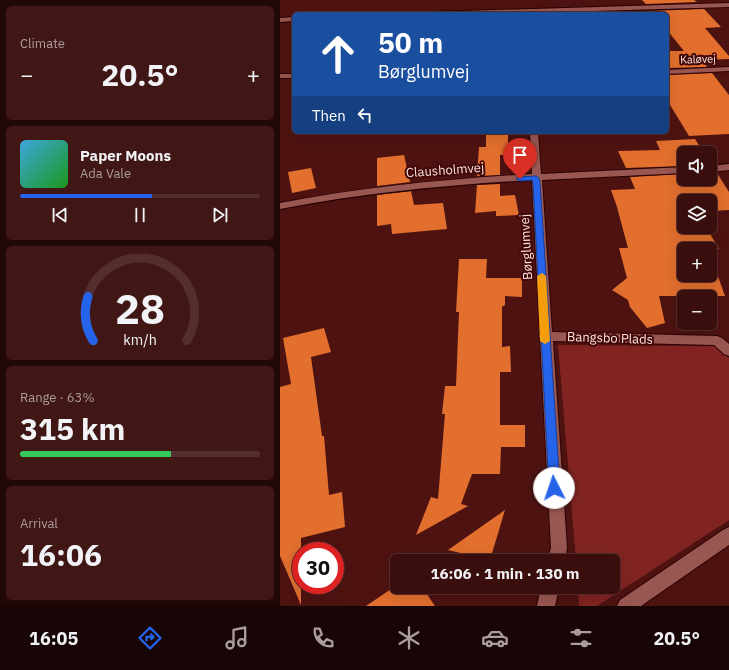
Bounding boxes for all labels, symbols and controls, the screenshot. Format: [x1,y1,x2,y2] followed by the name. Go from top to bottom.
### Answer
[378,24,443,61] text: 50 m
[312,28,364,80] icon: ahead
[20,35,65,52] text: Climate
[680,51,716,67] street label: Kaløvej
[101,55,179,94] text: 20.5°
[20,60,33,89] text: −
[247,60,260,89] text: +
[378,60,469,83] text: Børglumvej
[354,104,376,126] icon: left
[312,106,346,125] text: Then
[503,138,537,179] pin
[509,144,531,166] icon: arrive
[80,146,171,165] text: Paper Moons
[677,146,717,330] map controls
[677,146,717,186] button: sound
[405,159,485,181] street label: Clausholmvej
[80,165,131,182] text: Ada Vale
[677,194,717,234] button: layers
[49,204,71,226] icon: previous
[129,204,151,226] icon: pause
[209,204,231,226] icon: next
[516,214,536,280] street label: Børglumvej
[677,242,717,282] button: +
[115,281,165,335] text: 28
[677,290,717,330] button: −
[567,328,653,348] street label: Bangsbo Plads
[123,330,157,349] text: km/h
[20,389,94,406] text: Range · 63%
[20,409,125,448] text: 315 km
[533,467,575,509] position arrow
[20,515,58,532] text: Arrival
[20,535,102,574] text: 16:06
[292,542,344,594] speed limit sign: 30
[431,564,579,583] text: 16:06 · 1 min · 130 m
[136,624,164,652] icon: directions
[223,624,251,652] icon: music
[309,624,337,652] icon: phone
[395,624,423,652] icon: climate
[481,624,509,652] icon: car
[567,624,595,652] icon: filters
[29,627,78,650] text: 16:05
[653,627,700,650] text: 20.5°

